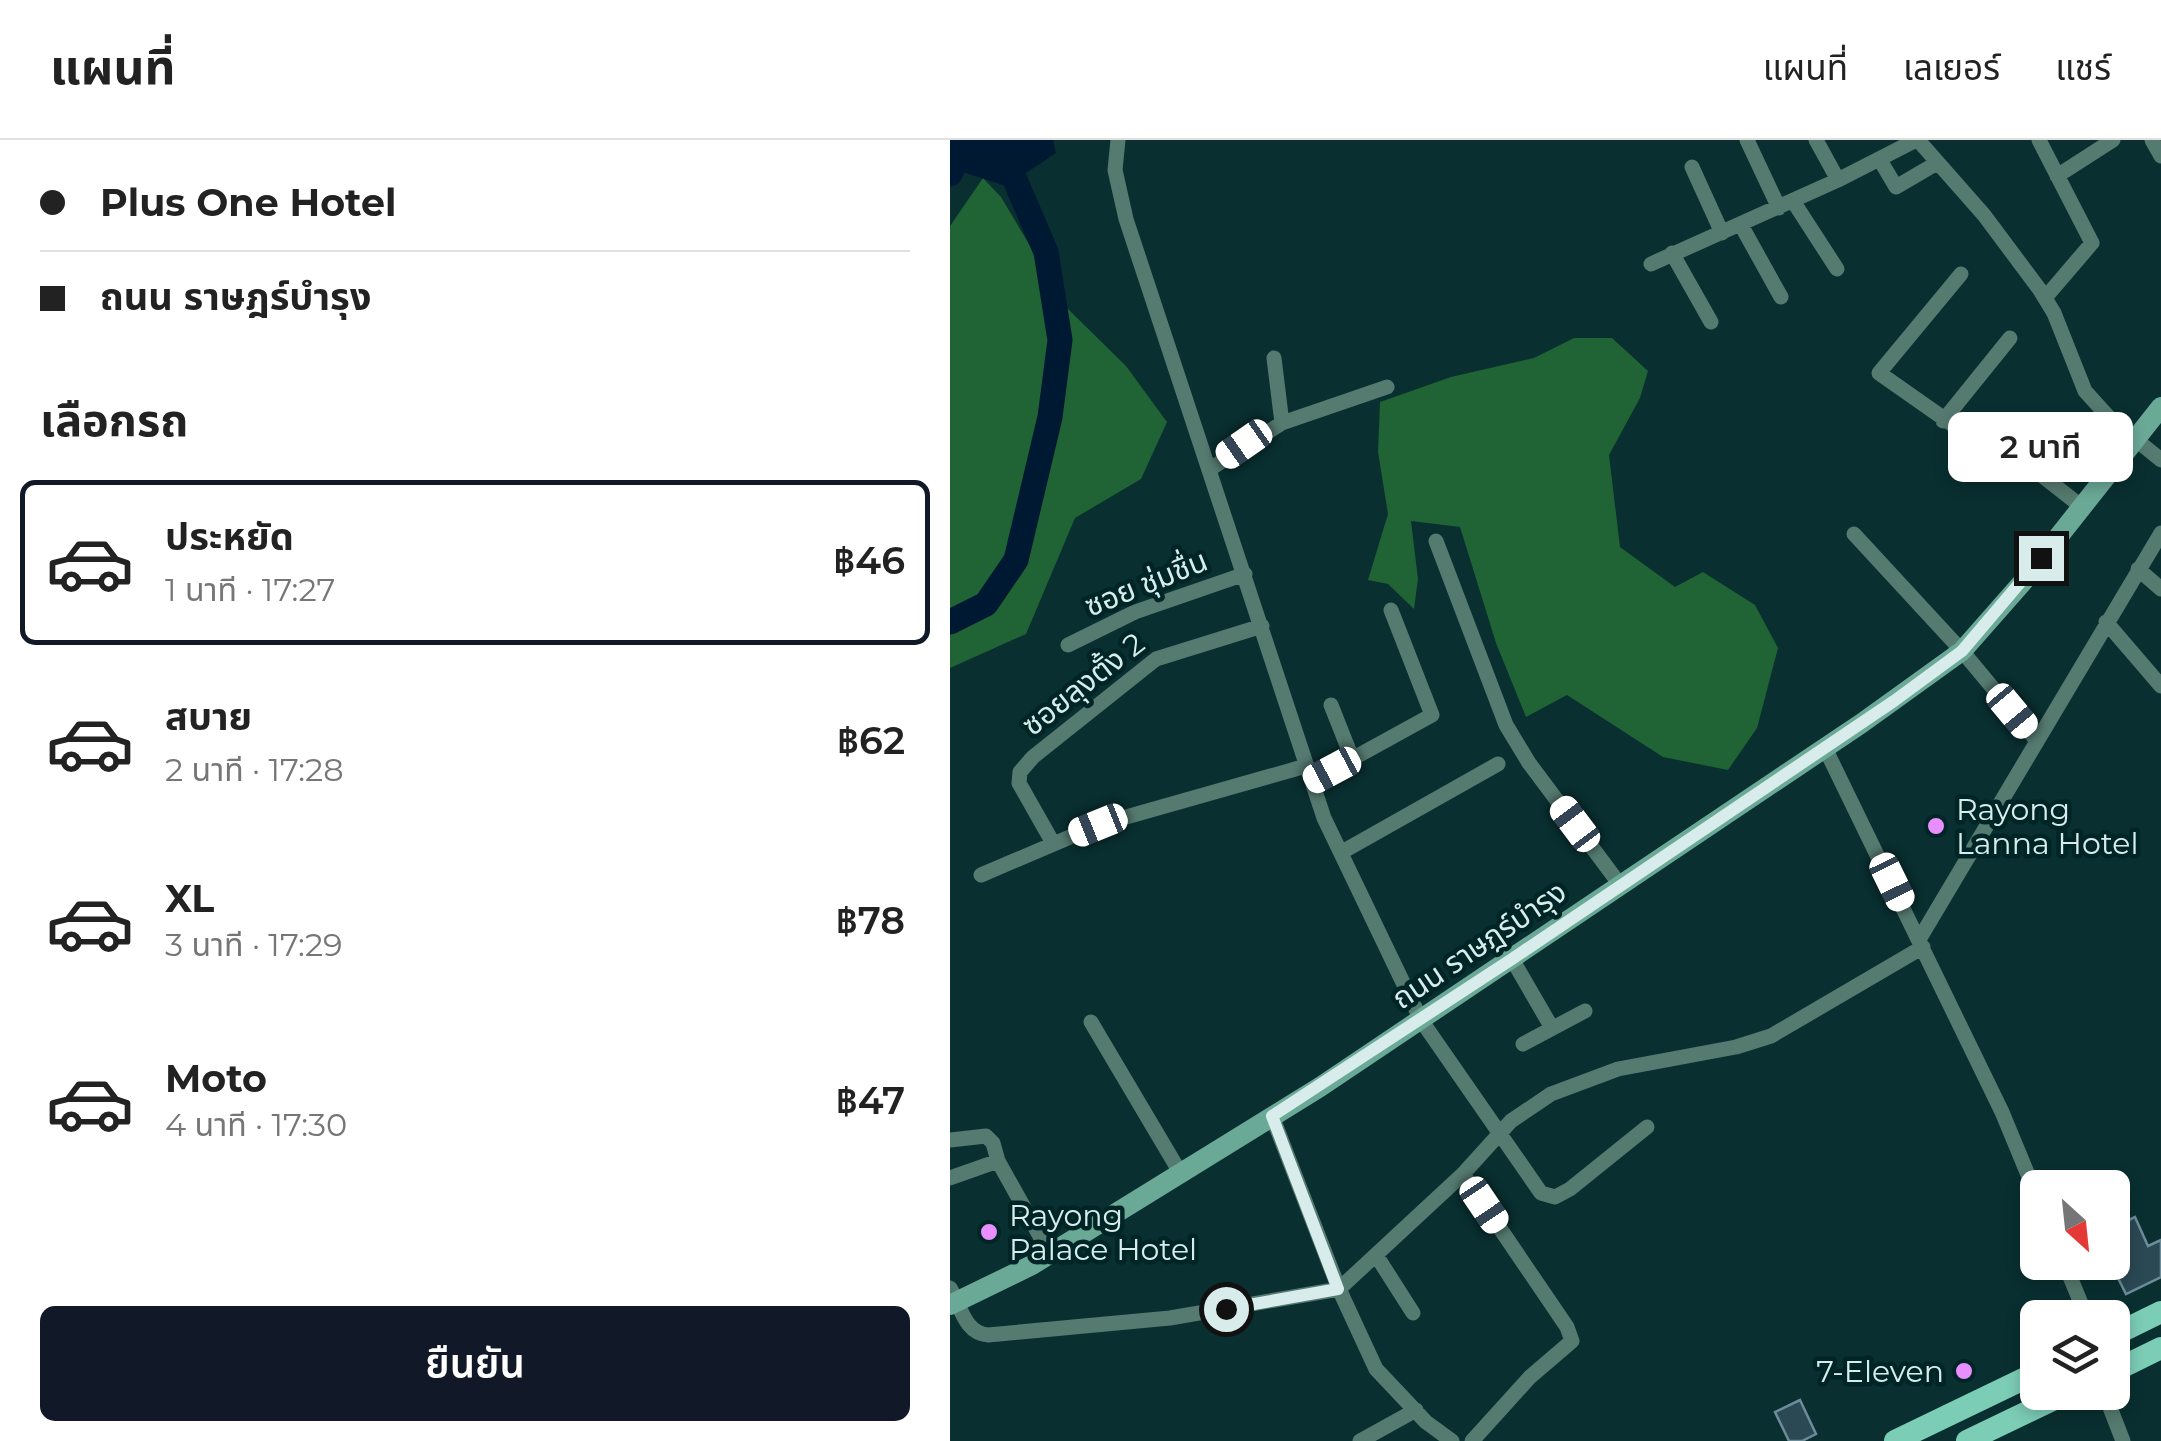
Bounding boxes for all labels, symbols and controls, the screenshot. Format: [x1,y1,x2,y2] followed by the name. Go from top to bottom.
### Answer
[50,38,175,96] text: แผนที่
[1763,46,1848,89] text: แผนที่
[1903,46,2000,89] text: เลเยอร์
[2055,46,2111,89] text: แชร์
[100,179,396,226] text: Plus One Hotel
[100,273,371,320] text: ถนน ราษฎร์บำรุง
[40,392,188,447] text: เลือกรถ
[1948,413,2134,483] callout: 2 นาที
[1211,415,1277,473] car
[2000,427,2081,466] text: 2 นาที
[165,513,294,560] text: ประหยัด
[45,518,135,608] icon: car
[2019,536,2064,581] route end
[833,537,905,584] text: ฿46
[1078,540,1213,624] street label: ซอย ชุ่มชื่น
[165,570,335,609] text: 1 นาที · 17:27
[1014,625,1152,743] street label: ซอยลุงตั้ง 2
[1981,678,2043,744] car
[165,693,252,740] text: สบาย
[45,698,135,788] icon: car
[837,717,905,764] text: ฿62
[1298,743,1366,797] car
[165,750,344,789] text: 2 นาที · 17:28
[1545,791,1605,857] car
[1956,791,2139,862] place label: Rayong Lanna Hotel
[1065,800,1131,850] car
[1925,815,1947,837] marker: Rayong Lanna Hotel
[1865,848,1919,916] car
[1385,873,1573,1017] street label: ถนน ราษฎร์บำรุง
[165,875,214,922] text: XL
[45,878,135,968] icon: car
[836,897,905,944] text: ฿78
[165,925,343,964] text: 3 นาที · 17:29
[165,1055,267,1102] text: Moto
[45,1058,135,1148] icon: car
[836,1077,905,1124] text: ฿47
[165,1105,347,1144] text: 4 นาที · 17:30
[2020,1170,2130,1280] north arrow
[2020,1170,2130,1410] map controls
[1455,1172,1513,1238] car
[1009,1197,1197,1268] place label: Rayong Palace Hotel
[978,1221,1000,1243] marker: Rayong Palace Hotel
[1204,1287,1249,1332] route start
[2020,1300,2130,1410] button: layers
[40,1306,910,1421] button: ยืนยัน
[1816,1353,1944,1390] place label: 7-Eleven
[1953,1360,1975,1382] marker: 7-Eleven

